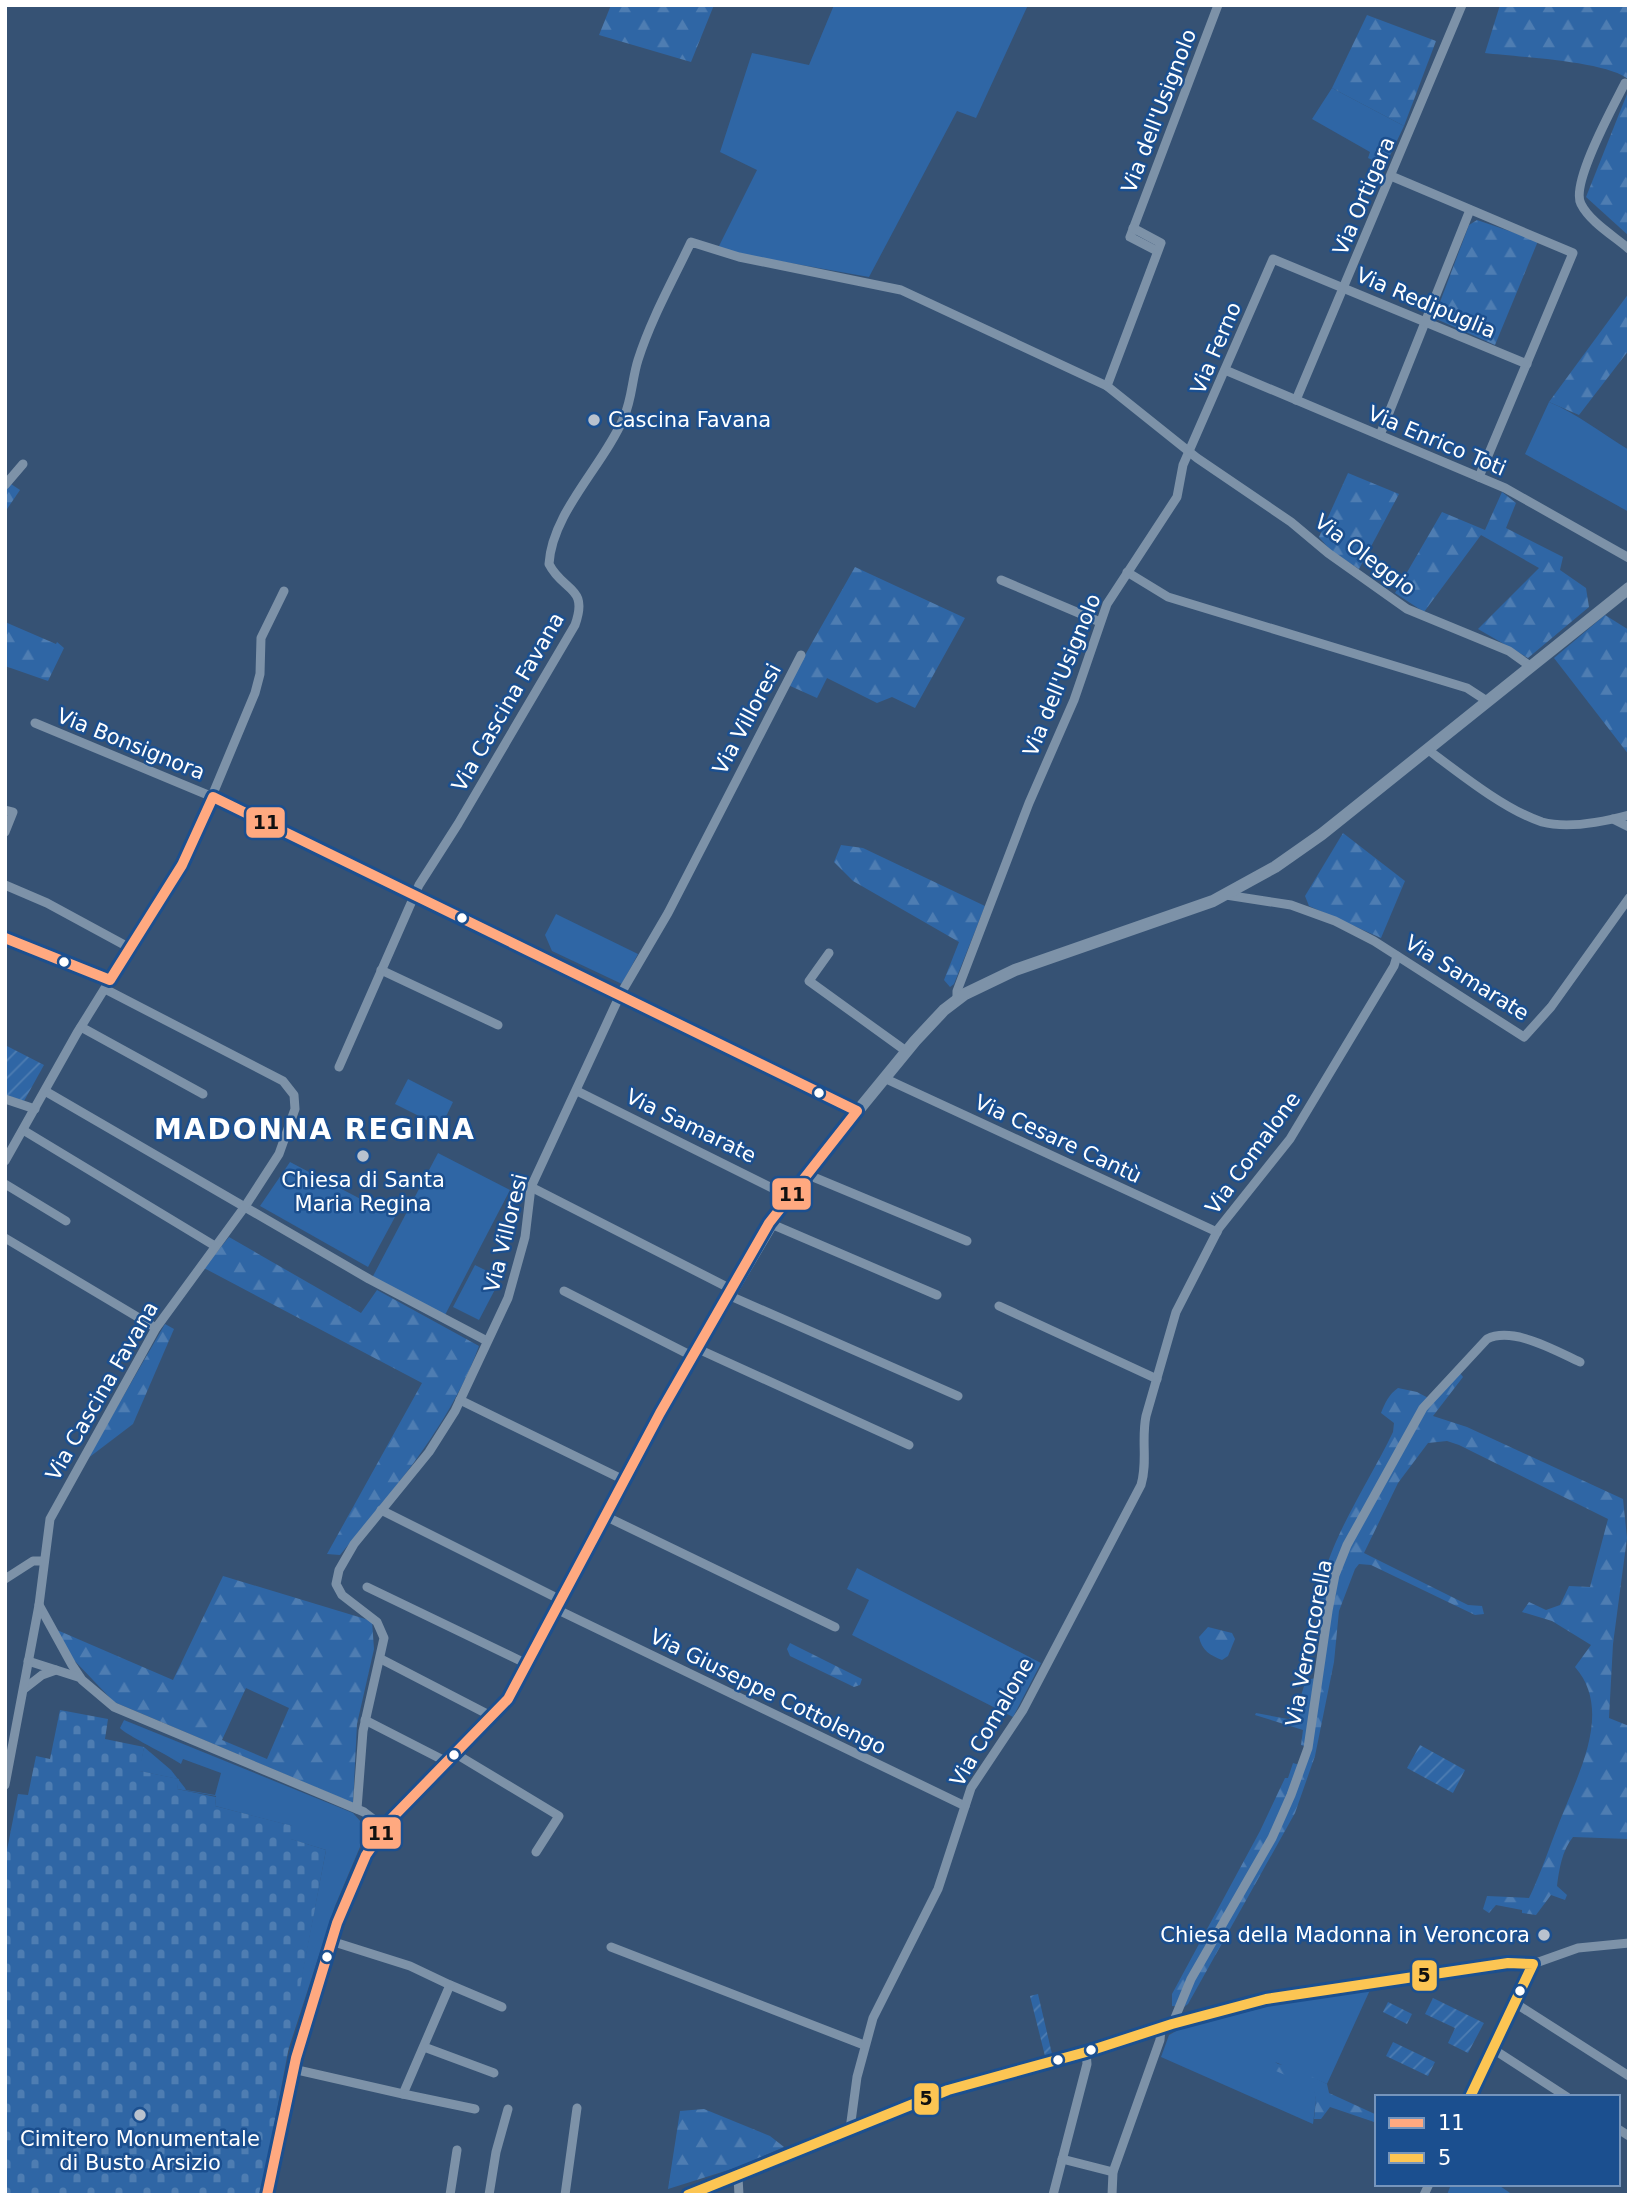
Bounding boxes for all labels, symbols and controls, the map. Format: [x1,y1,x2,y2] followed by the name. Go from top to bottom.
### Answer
[1117,26,1201,196] street label: Via dell'Usignolo
[1328,133,1400,259] street label: Via Ortigara
[1352,263,1500,343] street label: Via Redipuglia
[1186,298,1246,398] street label: Via Ferno
[1364,401,1510,481] street label: Via Enrico Toti
[608,408,771,432] place label: Cascina Favana
[586,412,602,428] marker: Cascina Favana
[1310,509,1420,601] street label: Via Oleggio
[1018,590,1106,760] street label: Via dell'Usignolo
[447,608,569,796] street label: Via Cascina Favana
[708,660,786,778] street label: Via Villoresi
[53,703,209,785] street label: Via Bonsignora
[245,806,286,839] line badge: 11
[253,811,279,833] text: 11
[455,911,469,925] unlabelled marker
[1401,930,1533,1026] street label: Via Samarate
[57,955,71,969] unlabelled marker
[622,1084,760,1168] street label: Via Samarate
[812,1086,826,1100] unlabelled marker
[1201,1087,1305,1219] street label: Via Comalone
[971,1090,1145,1188] street label: Via Cesare Cantù
[154,1113,476,1146] district label: MADONNA REGINA
[355,1148,371,1164] marker: Chiesa di Santa Maria Regina
[281,1168,445,1216] place label: Chiesa di Santa Maria Regina
[480,1171,532,1295] street label: Via Villoresi
[771,1177,812,1211] line badge: 11
[779,1183,805,1205] text: 11
[41,1297,163,1485] street label: Via Cascina Favana
[1281,1558,1337,1728] street label: Via Veroncorella
[646,1624,890,1760] street label: Via Giuseppe Cottolengo
[945,1653,1039,1791] street label: Via Comalone
[447,1748,461,1762] unlabelled marker
[361,1816,402,1850] line badge: 11
[368,1822,394,1844] text: 11
[1160,1923,1530,1947] place label: Chiesa della Madonna in Veroncora
[1536,1927,1552,1943] marker: Chiesa della Madonna in Veroncora
[320,1950,334,1964] unlabelled marker
[1411,1959,1438,1992] line badge: 5
[1417,1964,1431,1986] text: 5
[1513,1984,1527,1998] unlabelled marker
[1084,2043,1098,2057] unlabelled marker
[1051,2053,1065,2067] unlabelled marker
[913,2082,940,2116] line badge: 5
[919,2087,933,2109] text: 5
[1375,2095,1620,2186] legend
[132,2107,148,2123] marker: Cimitero Monumentale di Busto Arsizio
[1438,2111,1465,2135] text: 11
[20,2127,260,2175] place label: Cimitero Monumentale di Busto Arsizio
[1438,2146,1451,2170] text: 5

